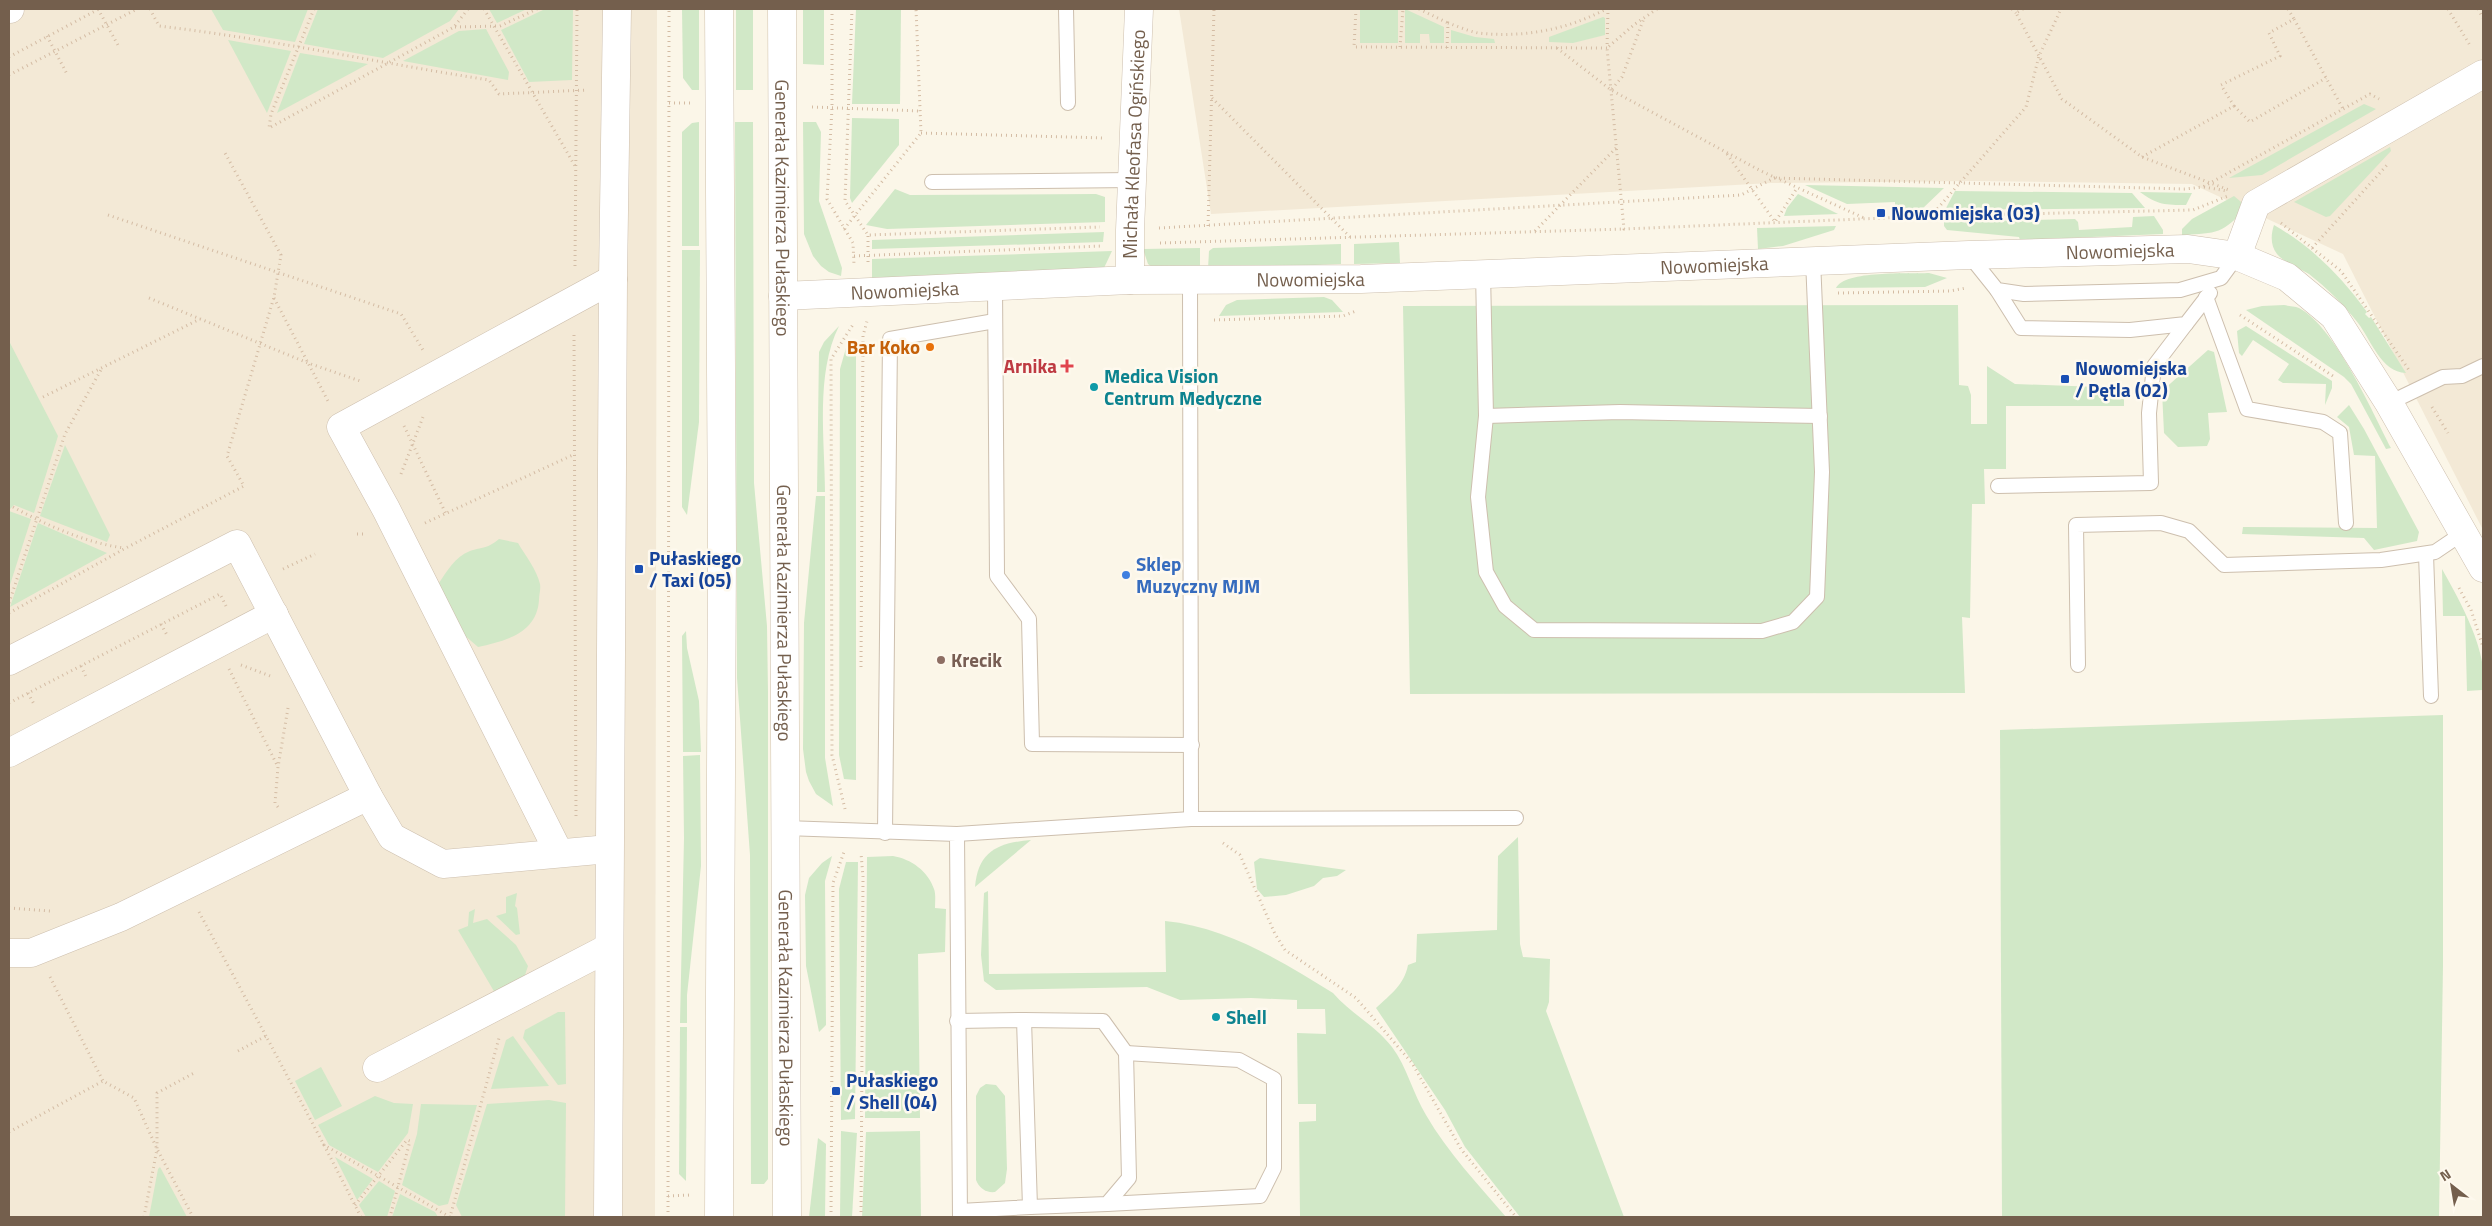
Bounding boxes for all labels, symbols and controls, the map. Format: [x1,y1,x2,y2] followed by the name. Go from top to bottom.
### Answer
[1115,29,1152,259] street label: Michała Kleofasa Ogińskiego
[768,79,798,337] street label: Generała Kazimierza Pułaskiego
[1891,198,2040,227] place label: Nowomiejska (03)
[1875,207,1887,219] marker: Nowomiejska (03)
[2066,234,2175,266] street label: Nowomiejska
[1660,248,1770,281] street label: Nowomiejska
[1256,264,1365,293] street label: Nowomiejska
[850,273,960,307] street label: Nowomiejska
[847,332,920,361] place label: Bar Koko
[924,341,936,353] marker: Bar Koko
[1004,351,1057,380] place label: Arnika
[2075,353,2187,404] place label: Nowomiejska / Pętla (02)
[1061,360,1073,372] marker: Arnika
[1104,361,1262,412] place label: Medica Vision Centrum Medyczne
[2059,373,2071,385] marker: Nowomiejska / Pętla (02)
[1088,381,1100,393] marker: Medica Vision Centrum Medyczne
[770,484,800,742] street label: Generała Kazimierza Pułaskiego
[649,543,741,594] place label: Pułaskiego / Taxi (05)
[1136,549,1260,600] place label: Sklep Muzyczny MJM
[633,563,645,575] marker: Pułaskiego / Taxi (05)
[1120,569,1132,581] marker: Sklep Muzyczny MJM
[951,645,1002,674] place label: Krecik
[935,654,947,666] marker: Krecik
[772,889,802,1147] street label: Generała Kazimierza Pułaskiego
[1226,1002,1267,1031] place label: Shell
[1210,1011,1222,1023] marker: Shell
[846,1065,938,1116] place label: Pułaskiego / Shell (04)
[830,1085,842,1097] marker: Pułaskiego / Shell (04)
[2427,1161,2477,1211] north arrow
[2435,1163,2455,1186] text: N

